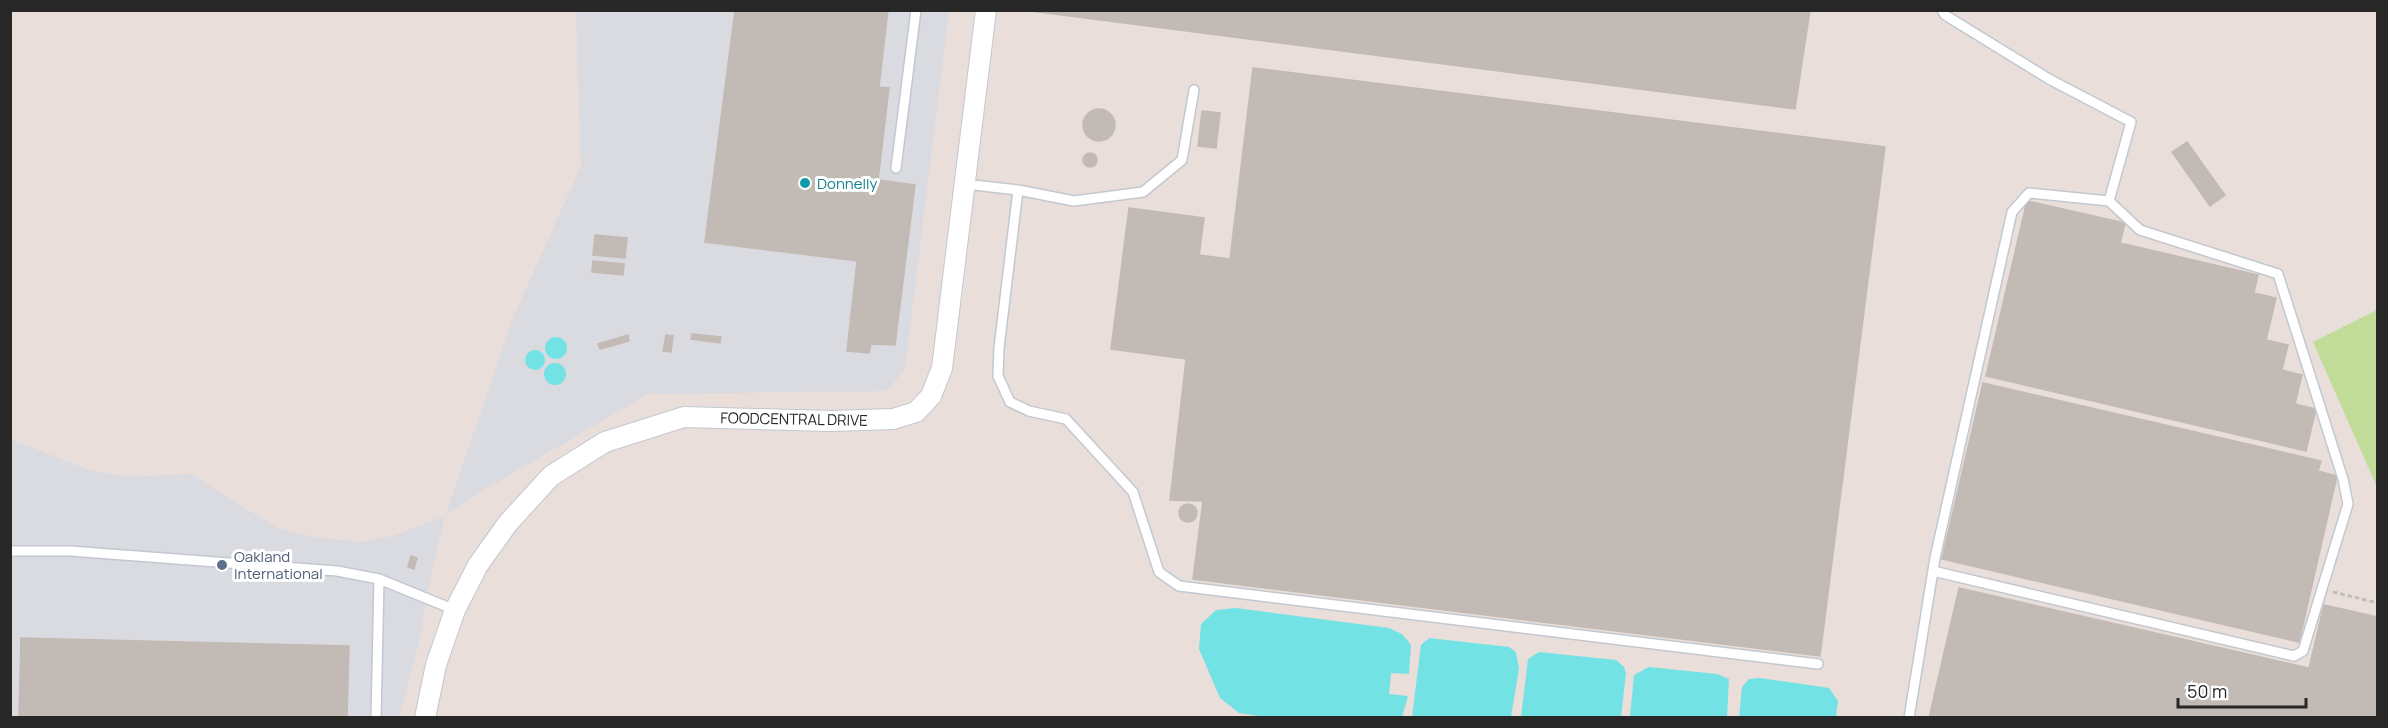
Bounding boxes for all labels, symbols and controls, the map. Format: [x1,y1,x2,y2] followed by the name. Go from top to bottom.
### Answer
[817,173,877,194] place label: Donnelly
[798,176,812,190] marker: Donnelly
[720,407,868,431] street label: FOODCENTRAL DRIVE
[234,546,323,584] place label: Oakland International
[215,558,229,572] marker: Oakland International
[2178,671,2306,709] scale bar
[2187,679,2227,703] text: 50 m

